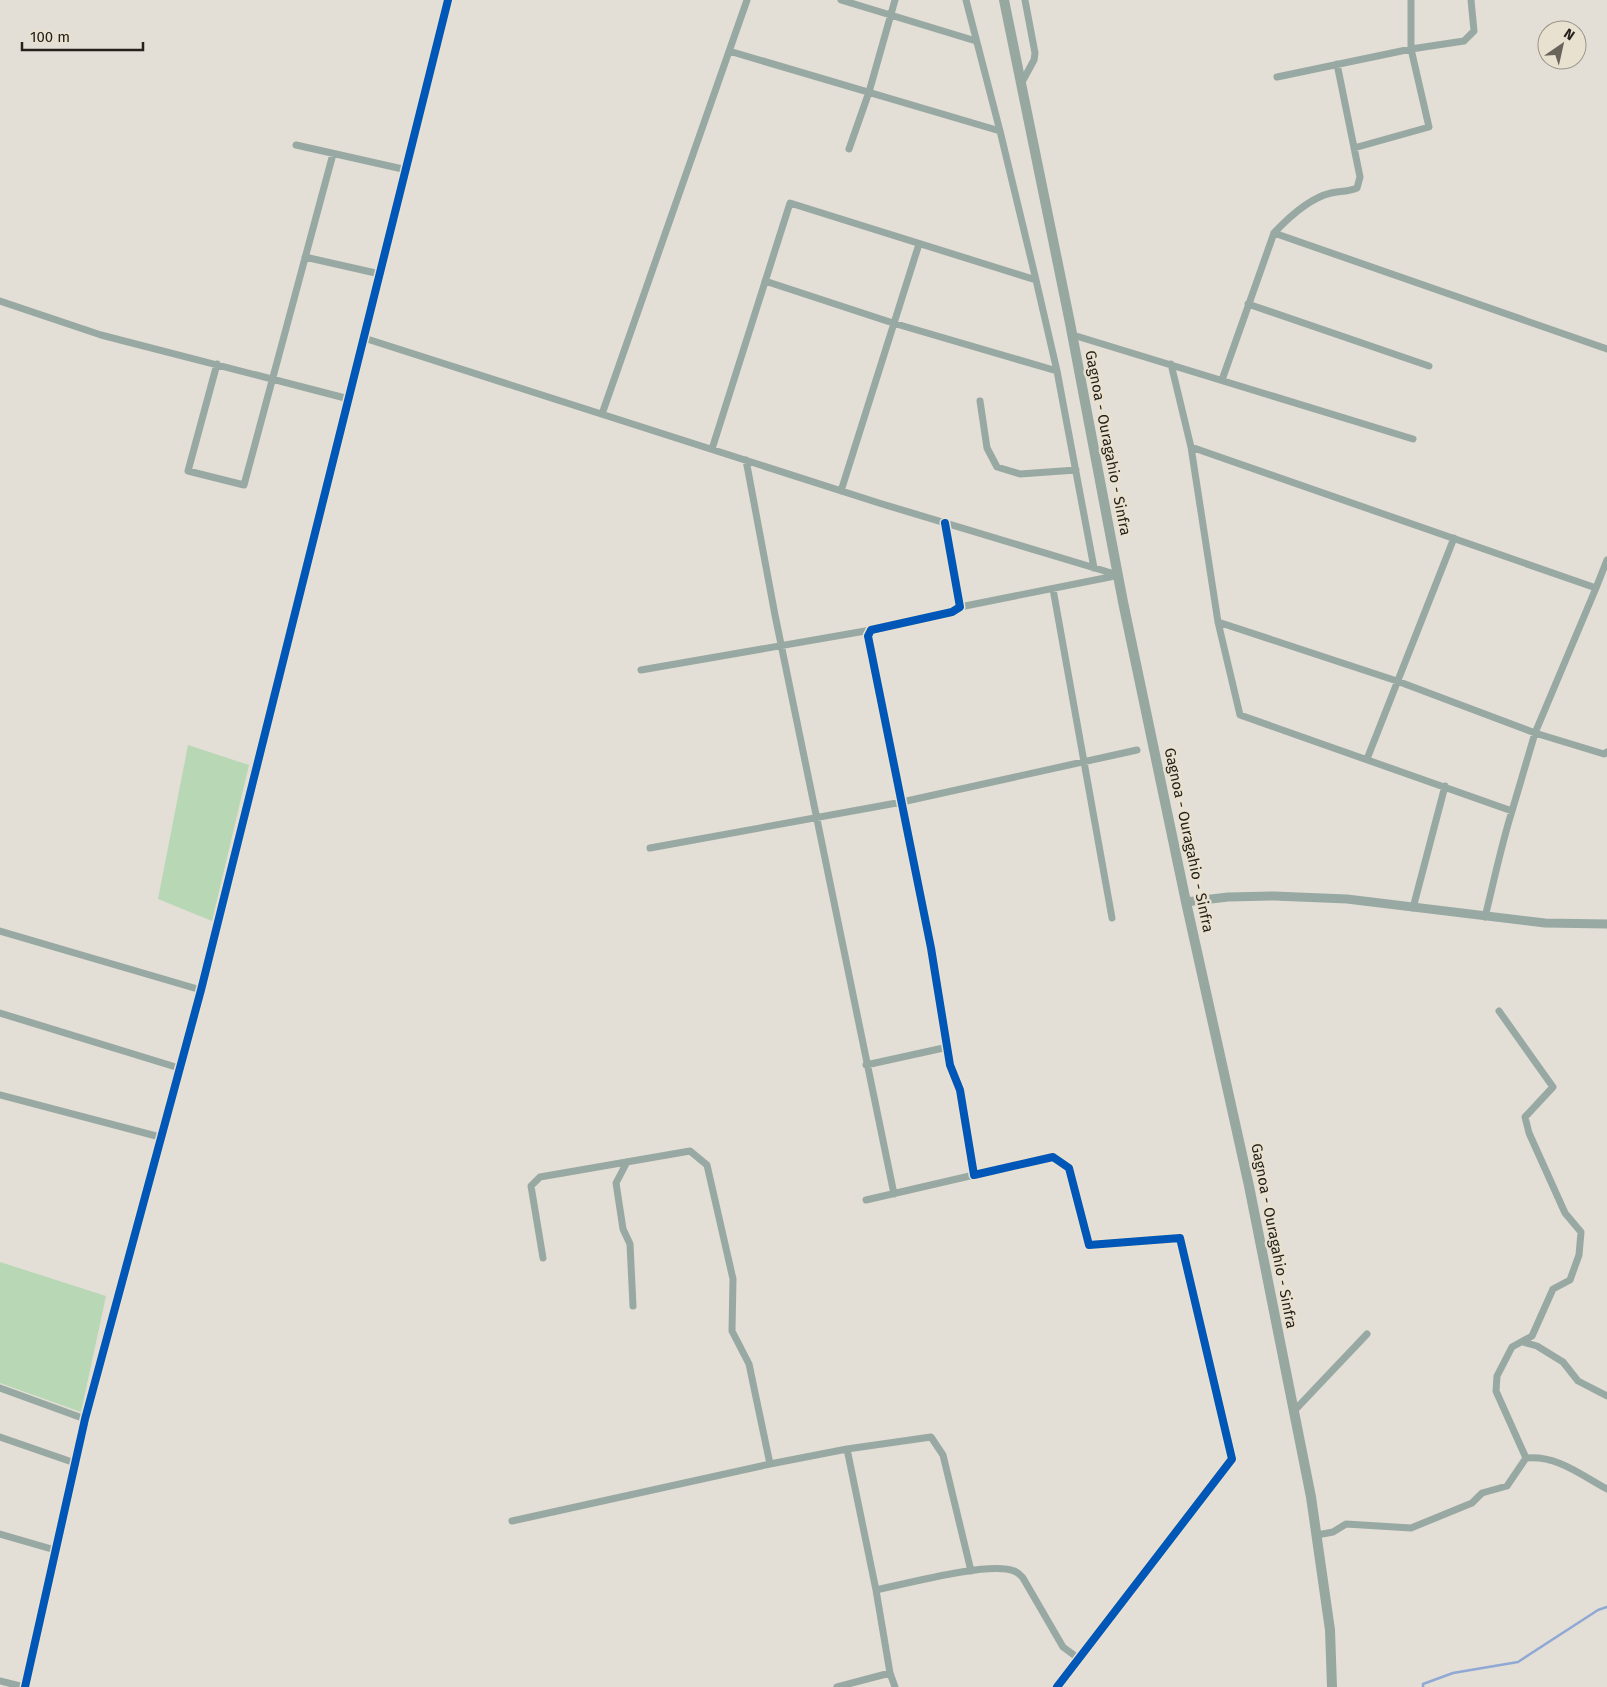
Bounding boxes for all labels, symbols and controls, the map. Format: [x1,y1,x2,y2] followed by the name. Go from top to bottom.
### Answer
[22,20,144,52] scale bar
[1537,20,1587,70] north arrow
[1560,25,1578,44] text: N
[30,28,70,46] text: 100 m
[1081,349,1135,537] street label: Gagnoa - Ouragahio - Sinfra
[1161,746,1217,934] street label: Gagnoa - Ouragahio - Sinfra
[1247,1142,1301,1330] street label: Gagnoa - Ouragahio - Sinfra

